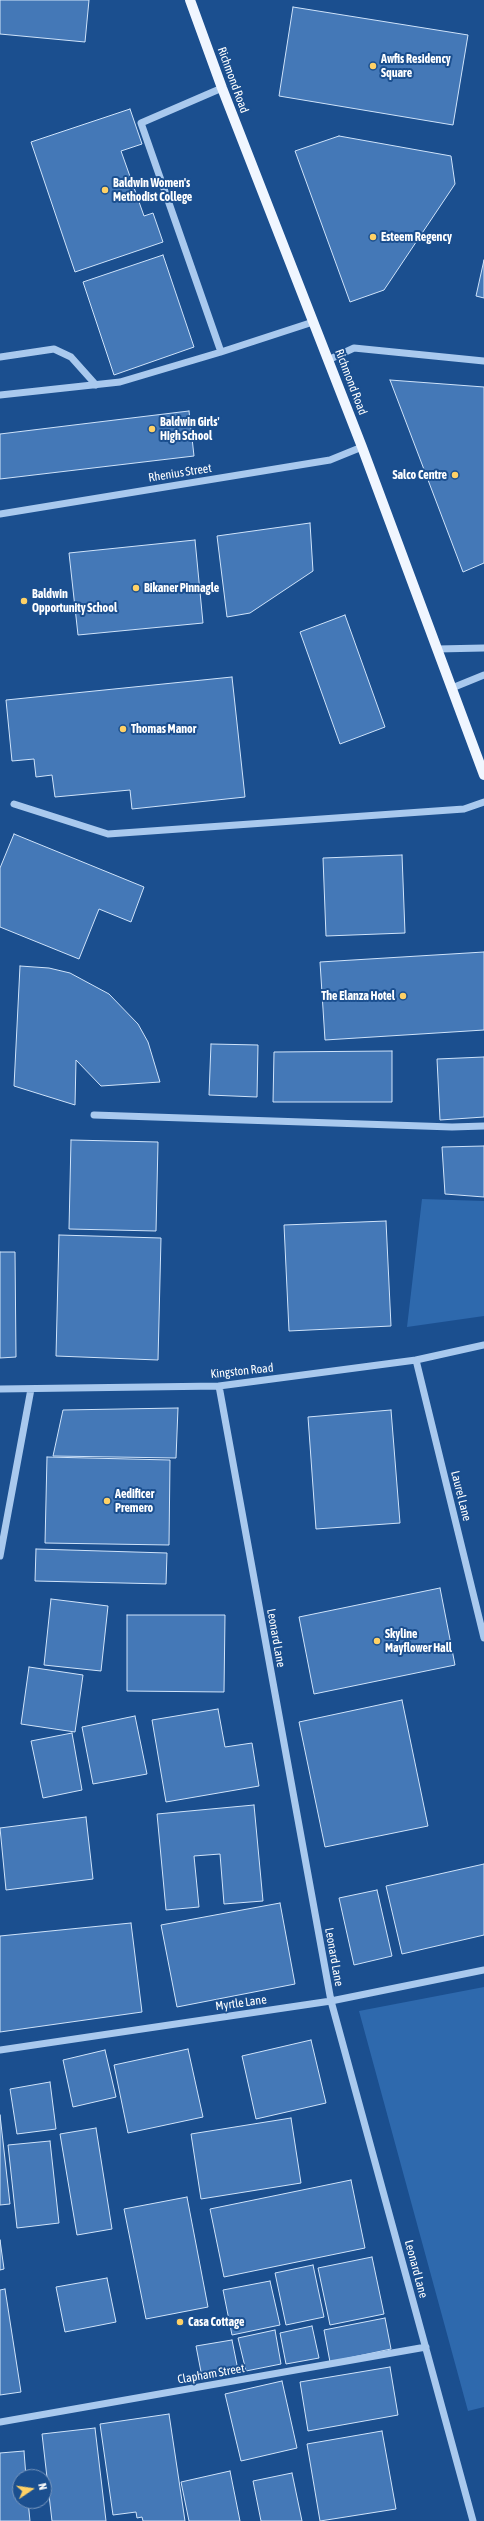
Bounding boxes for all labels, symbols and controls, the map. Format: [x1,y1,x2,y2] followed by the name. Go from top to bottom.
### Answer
[214,45,252,115] street label: Richmond Road
[381,52,451,80] place label: Awfis Residency Square
[368,61,378,71] marker: Awfis Residency Square
[113,176,192,204] place label: Baldwin Women's Methodist College
[100,185,110,195] marker: Baldwin Women's Methodist College
[381,230,452,244] place label: Esteem Regency
[368,232,378,242] marker: Esteem Regency
[332,347,370,417] street label: Richmond Road
[160,415,219,443] place label: Baldwin Girls' High School
[147,424,157,434] marker: Baldwin Girls' High School
[147,461,213,485] street label: Rhenius Street
[392,468,447,482] place label: Salco Centre
[450,470,460,480] marker: Salco Centre
[144,581,219,595] place label: Bikaner Pinnagle
[131,583,141,593] marker: Bikaner Pinnagle
[32,587,117,615] place label: Baldwin Opportunity School
[19,596,29,606] marker: Baldwin Opportunity School
[131,722,196,736] place label: Thomas Manor
[118,724,128,734] marker: Thomas Manor
[321,989,395,1003] place label: The Elanza Hotel
[398,991,408,1001] marker: The Elanza Hotel
[210,1361,274,1381] street label: Kingston Road
[448,1469,474,1523] street label: Laurel Lane
[115,1487,154,1515] place label: Aedificer Premero
[102,1496,112,1506] marker: Aedificer Premero
[264,1607,288,1669] street label: Leonard Lane
[385,1627,452,1655] place label: Skyline Mayflower Hall
[372,1636,382,1646] marker: Skyline Mayflower Hall
[322,1926,346,1988] street label: Leonard Lane
[214,1992,268,2014] street label: Myrtle Lane
[401,2238,431,2300] street label: Leonard Lane
[188,2315,244,2329] place label: Casa Cottage
[175,2317,185,2327] marker: Casa Cottage
[176,2361,246,2387] street label: Clapham Street
[12,2469,52,2509] north arrow
[36,2482,49,2491] text: N

